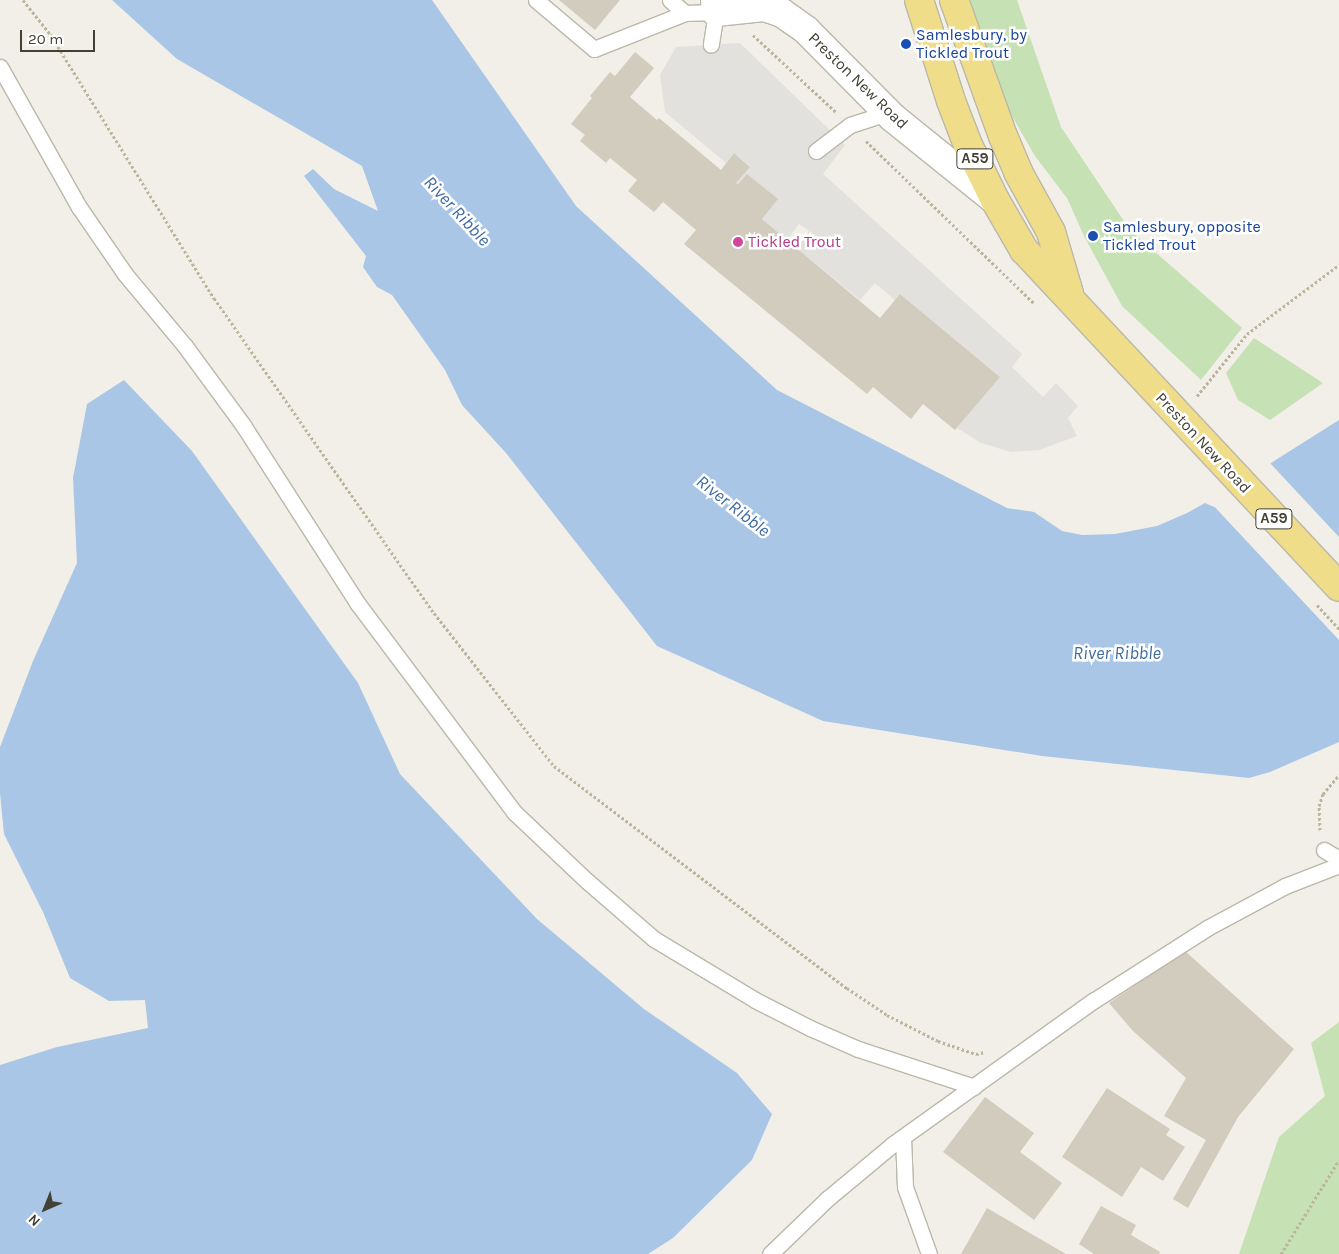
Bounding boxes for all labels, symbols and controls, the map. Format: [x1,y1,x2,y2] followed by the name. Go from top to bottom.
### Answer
[22,20,98,52] scale bar
[916,25,1027,63] place label: Samlesbury, by Tickled Trout
[804,29,912,133] street label: Preston New Road
[28,30,63,48] text: 20 m
[900,38,912,50] marker: Samlesbury, by Tickled Trout
[956,146,994,172] road number: A59
[419,172,495,250] water label: River Ribble
[1103,217,1261,255] place label: Samlesbury, opposite Tickled Trout
[1087,230,1099,242] marker: Samlesbury, opposite Tickled Trout
[748,232,841,252] place label: Tickled Trout
[732,236,744,248] marker: Tickled Trout
[1151,389,1255,497] street label: Preston New Road
[692,470,774,542] water label: River Ribble
[1255,506,1293,532] road number: A59
[1073,642,1161,664] water label: River Ribble
[20,1184,70,1234] north arrow
[25,1211,44,1230] text: N

